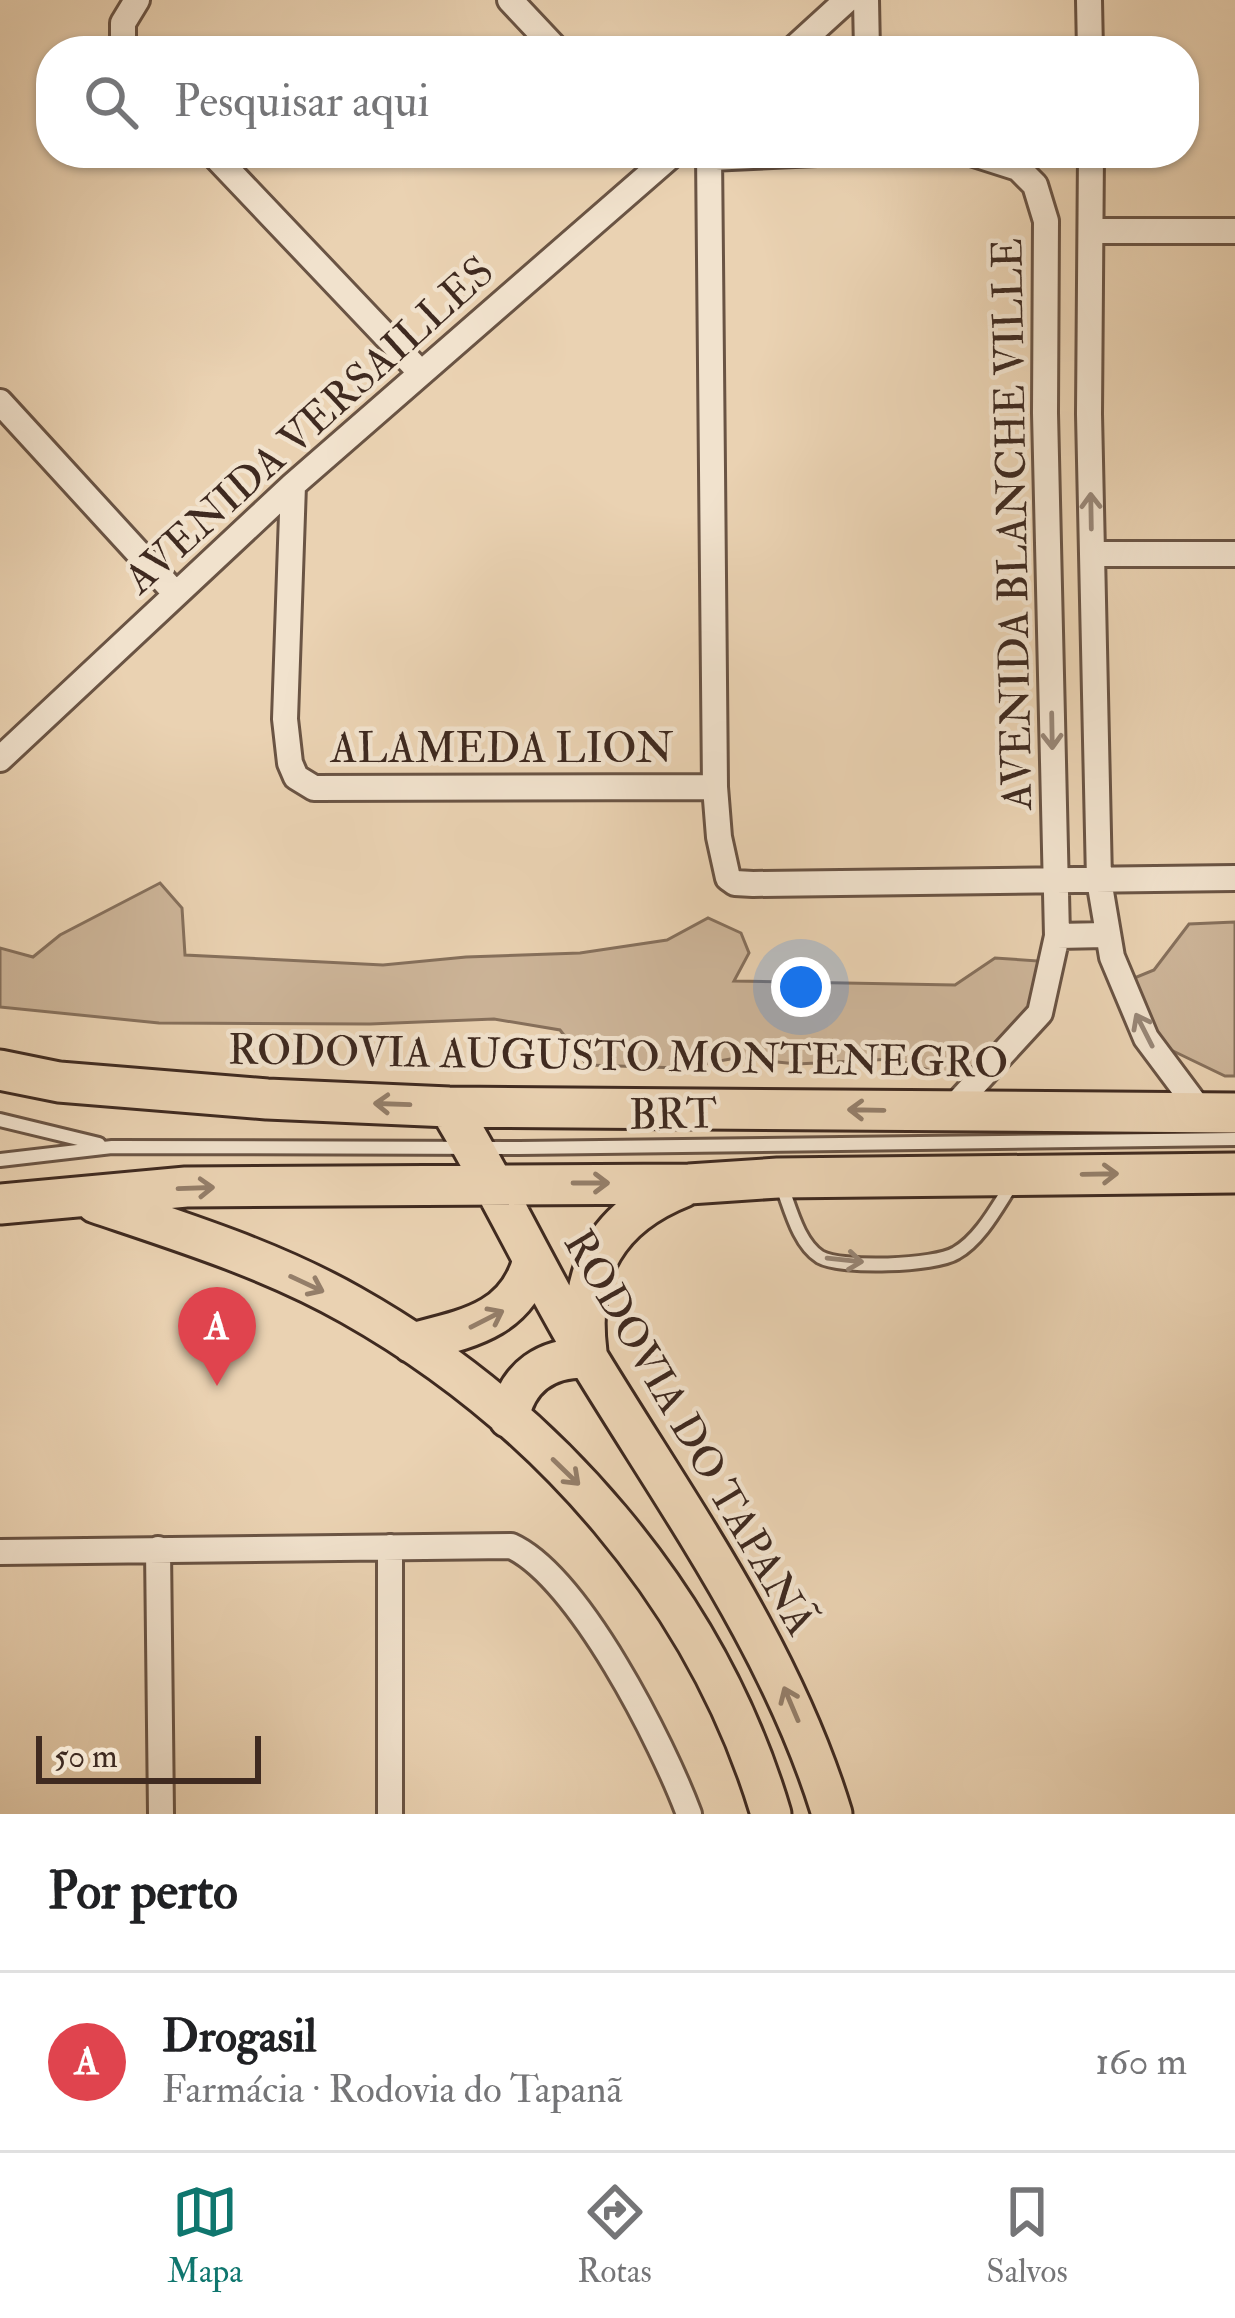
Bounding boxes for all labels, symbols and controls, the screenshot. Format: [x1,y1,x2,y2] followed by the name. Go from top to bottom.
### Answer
[36,36,1199,168] search box
[78,69,144,135] icon: search
[174,74,430,130] text: Pesquisar aqui
[982,238,1044,811] street label: AVENIDA BLANCHE VILLE
[113,246,505,606] street label: AVENIDA VERSAILLES
[1080,492,1103,531] one-way arrow
[1041,711,1064,750] one-way arrow
[330,723,674,775] street label: ALAMEDA LION
[771,957,831,1017] your location
[1131,1012,1154,1048] one-way arrow
[227,1024,1009,1090] street label: RODOVIA AUGUSTO MONTENEGRO
[629,1088,717,1142] street label: BRT
[373,1092,412,1115] one-way arrow
[847,1099,886,1122] one-way arrow
[1080,1163,1119,1186] one-way arrow
[571,1172,610,1195] one-way arrow
[176,1176,215,1199] one-way arrow
[552,1221,828,1645] street label: RODOVIA DO TAPANÃ
[825,1250,864,1272] one-way arrow
[288,1275,324,1297] one-way arrow
[178,1287,256,1386] pin: A
[468,1307,504,1330] one-way arrow
[551,1458,580,1486] one-way arrow
[779,1687,800,1724] one-way arrow
[36,1730,261,1783] scale bar
[54,1736,118,1777] text: 50 m
[48,1860,238,1924] text: Por perto
[162,2009,317,2065] text: Drogasil
[75,2037,99,2086] text: A
[1095,2037,1187,2086] text: 160 m
[162,2065,623,2114] text: Farmácia · Rodovia do Tapanã
[167,2179,243,2292] tab: Mapa
[577,2179,652,2292] tab: Rotas
[986,2179,1068,2292] tab: Salvos

